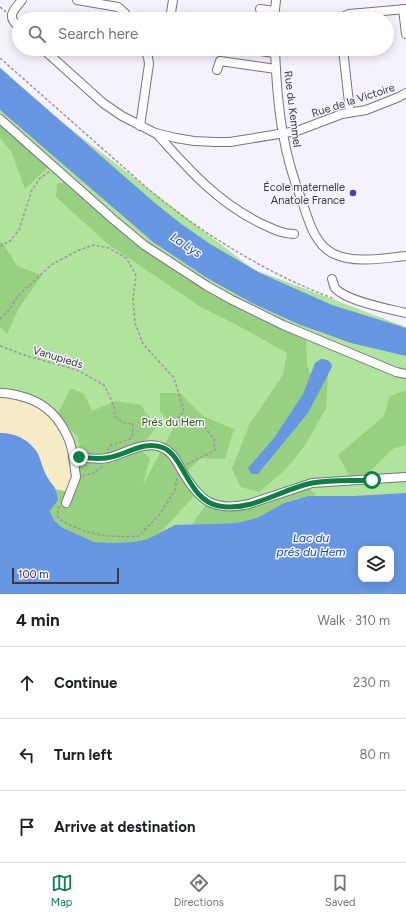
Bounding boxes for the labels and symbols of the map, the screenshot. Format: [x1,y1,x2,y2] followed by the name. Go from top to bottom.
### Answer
[281,70,304,148] street label: Rue du Kemmel
[310,81,396,120] street label: Rue de la Victoire
[263,181,345,207] place label: École maternelle Anatole France
[348,188,358,198] marker: École maternelle Anatole France
[168,230,205,260] water label: La Lys
[31,344,84,371] street label: Vanupieds
[142,416,204,429] park label: Prés du Hem
[70,448,88,466] route end
[363,471,381,489] route start
[277,531,345,559] water label: Lac du prés du Hem
[12,566,119,585] scale bar

